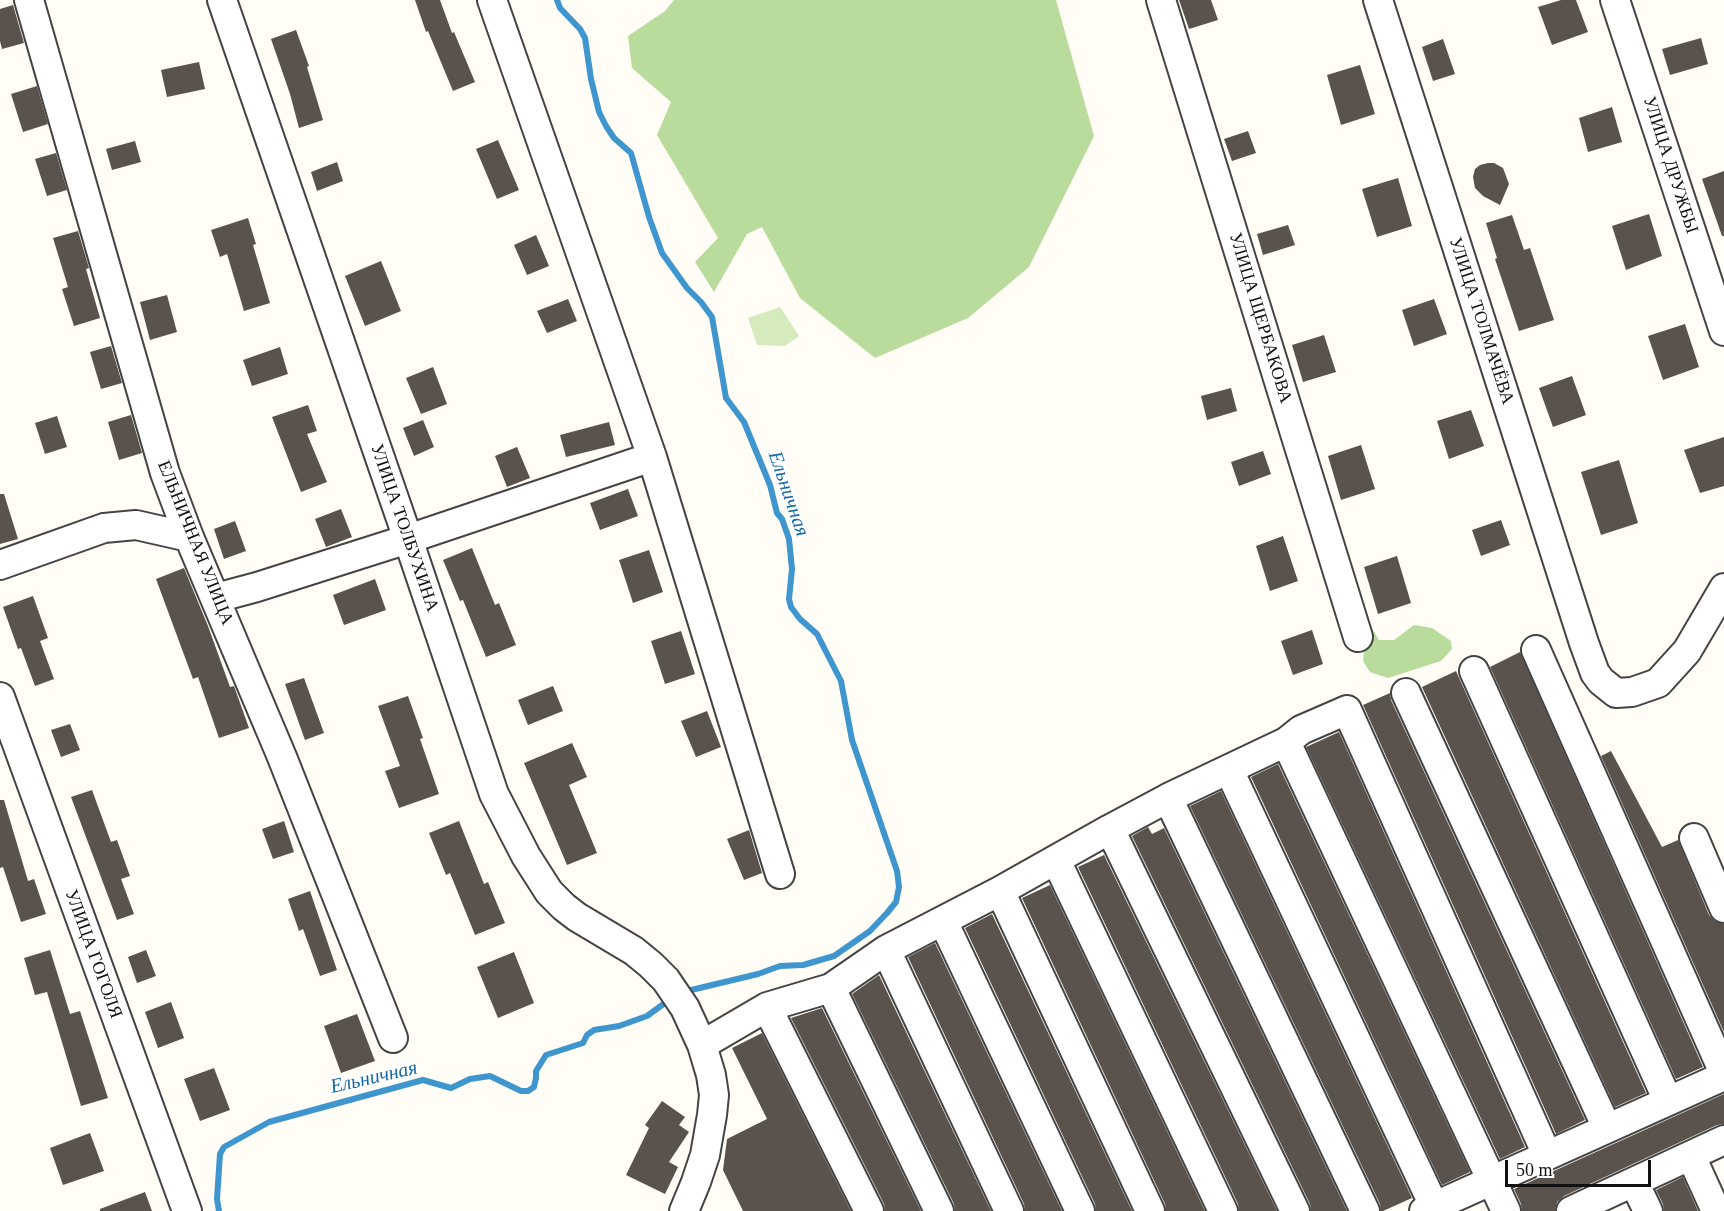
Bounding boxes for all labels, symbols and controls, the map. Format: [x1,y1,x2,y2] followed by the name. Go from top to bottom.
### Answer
[1638,94,1702,236] street label: УЛИЦА ДРУЖБЫ
[1224,230,1296,406] street label: УЛИЦА ЩЕРБАКОВА
[1444,235,1518,407] street label: УЛИЦА ТОЛМАЧЁВА
[365,441,443,615] street label: УЛИЦА ТОЛБУХИНА
[762,448,814,540] water label: Ельничная
[152,458,238,628] street label: ЕЛЬНИЧНАЯ УЛИЦА
[60,887,126,1021] street label: УЛИЦА ГОГОЛЯ
[328,1056,420,1100] water label: Ельничная
[1508,1148,1654,1186] scale bar
[1516,1160,1553,1180] text: 50 m

